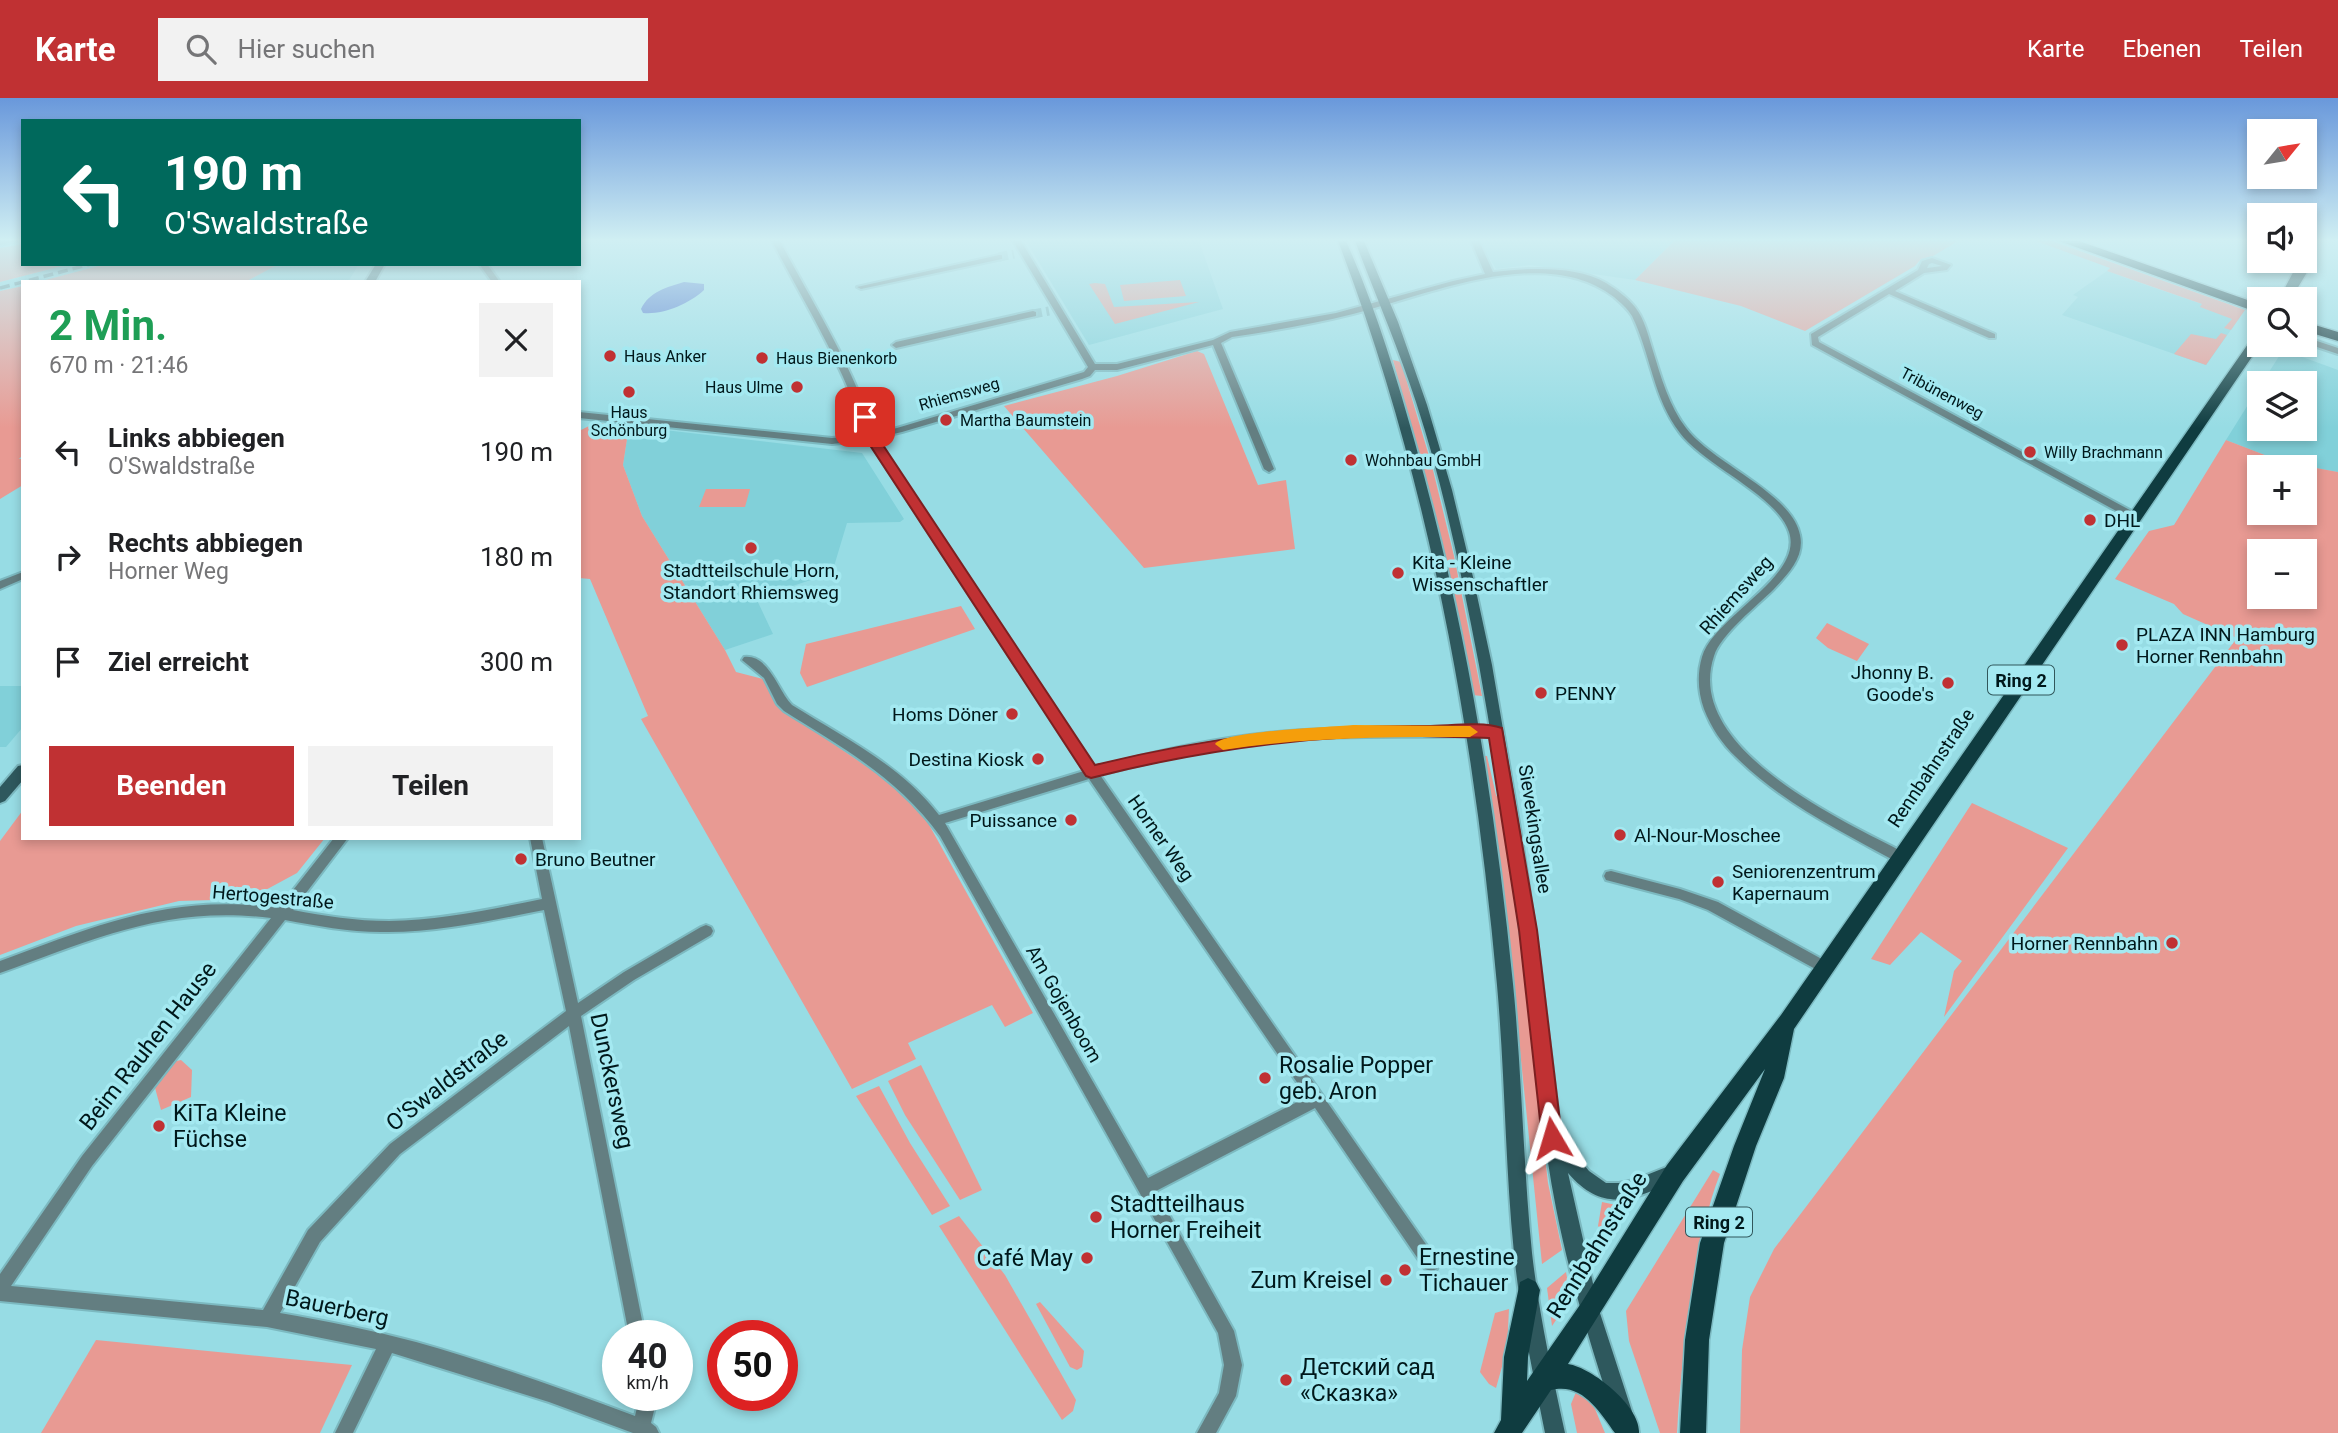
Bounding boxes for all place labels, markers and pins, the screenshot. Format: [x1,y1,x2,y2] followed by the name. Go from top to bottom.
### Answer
[624,347,707,366] place label: Haus Anker
[602,348,618,364] marker: Haus Anker
[776,349,897,368] place label: Haus Bienenkorb
[754,350,770,366] marker: Haus Bienenkorb
[705,378,783,397] place label: Haus Ulme
[789,379,805,395] marker: Haus Ulme
[621,384,637,400] marker: Haus Schönburg
[835,387,895,447] pin
[591,403,667,440] place label: Haus Schönburg
[960,411,1091,430] place label: Martha Baumstein
[938,412,954,428] marker: Martha Baumstein
[2044,443,2163,462] place label: Willy Brachmann
[2022,444,2038,460] marker: Willy Brachmann
[1365,451,1482,470] place label: Wohnbau GmbH
[1343,452,1359,468] marker: Wohnbau GmbH
[2104,509,2140,532] place label: DHL
[2082,512,2098,528] marker: DHL
[743,540,759,556] marker: Stadtteilschule Horn, Standort Rhiemsweg
[1412,551,1549,596] place label: Kita - Kleine Wissenschaftler
[663,559,839,604] place label: Stadtteilschule Horn, Standort Rhiemsweg
[1390,565,1406,581] marker: Kita - Kleine Wissenschaftler
[2136,623,2315,668] place label: PLAZA INN Hamburg Horner Rennbahn
[2114,637,2130,653] marker: PLAZA INN Hamburg Horner Rennbahn
[1851,661,1934,706] place label: Jhonny B. Goode's
[1940,675,1956,691] marker: Jhonny B. Goode's
[1555,682,1617,705] place label: PENNY
[1533,685,1549,701] marker: PENNY
[892,703,999,726] place label: Homs Döner
[1004,706,1020,722] marker: Homs Döner
[908,748,1024,771] place label: Destina Kiosk
[1030,751,1046,767] marker: Destina Kiosk
[969,809,1057,832] place label: Puissance
[1063,812,1079,828] marker: Puissance
[1634,824,1781,847] place label: Al-Nour-Moschee
[1612,827,1628,843] marker: Al-Nour-Moschee
[535,848,656,871] place label: Bruno Beutner
[513,851,529,867] marker: Bruno Beutner
[1732,860,1876,905] place label: Seniorenzentrum Kapernaum
[1710,874,1726,890] marker: Seniorenzentrum Kapernaum
[2011,932,2158,955] place label: Horner Rennbahn
[2164,935,2180,951] marker: Horner Rennbahn
[1279,1052,1433,1105] place label: Rosalie Popper geb. Aron
[1257,1070,1273,1086] marker: Rosalie Popper geb. Aron
[173,1100,286,1153] place label: KiTa Kleine Füchse
[151,1118,167,1134] marker: KiTa Kleine Füchse
[1110,1191,1262,1244] place label: Stadtteilhaus Horner Freiheit
[1088,1209,1104,1225] marker: Stadtteilhaus Horner Freiheit
[1419,1244,1515,1297] place label: Ernestine Tichauer
[977,1245,1073,1272] place label: Café May
[1079,1250,1095,1266] marker: Café May
[1397,1262,1413,1278] marker: Ernestine Tichauer
[1250,1267,1372,1294] place label: Zum Kreisel
[1378,1272,1394,1288] marker: Zum Kreisel
[1300,1354,1435,1407] place label: Детский сад «Сказка»
[1278,1372,1294,1388] marker: Детский сад «Сказка»

